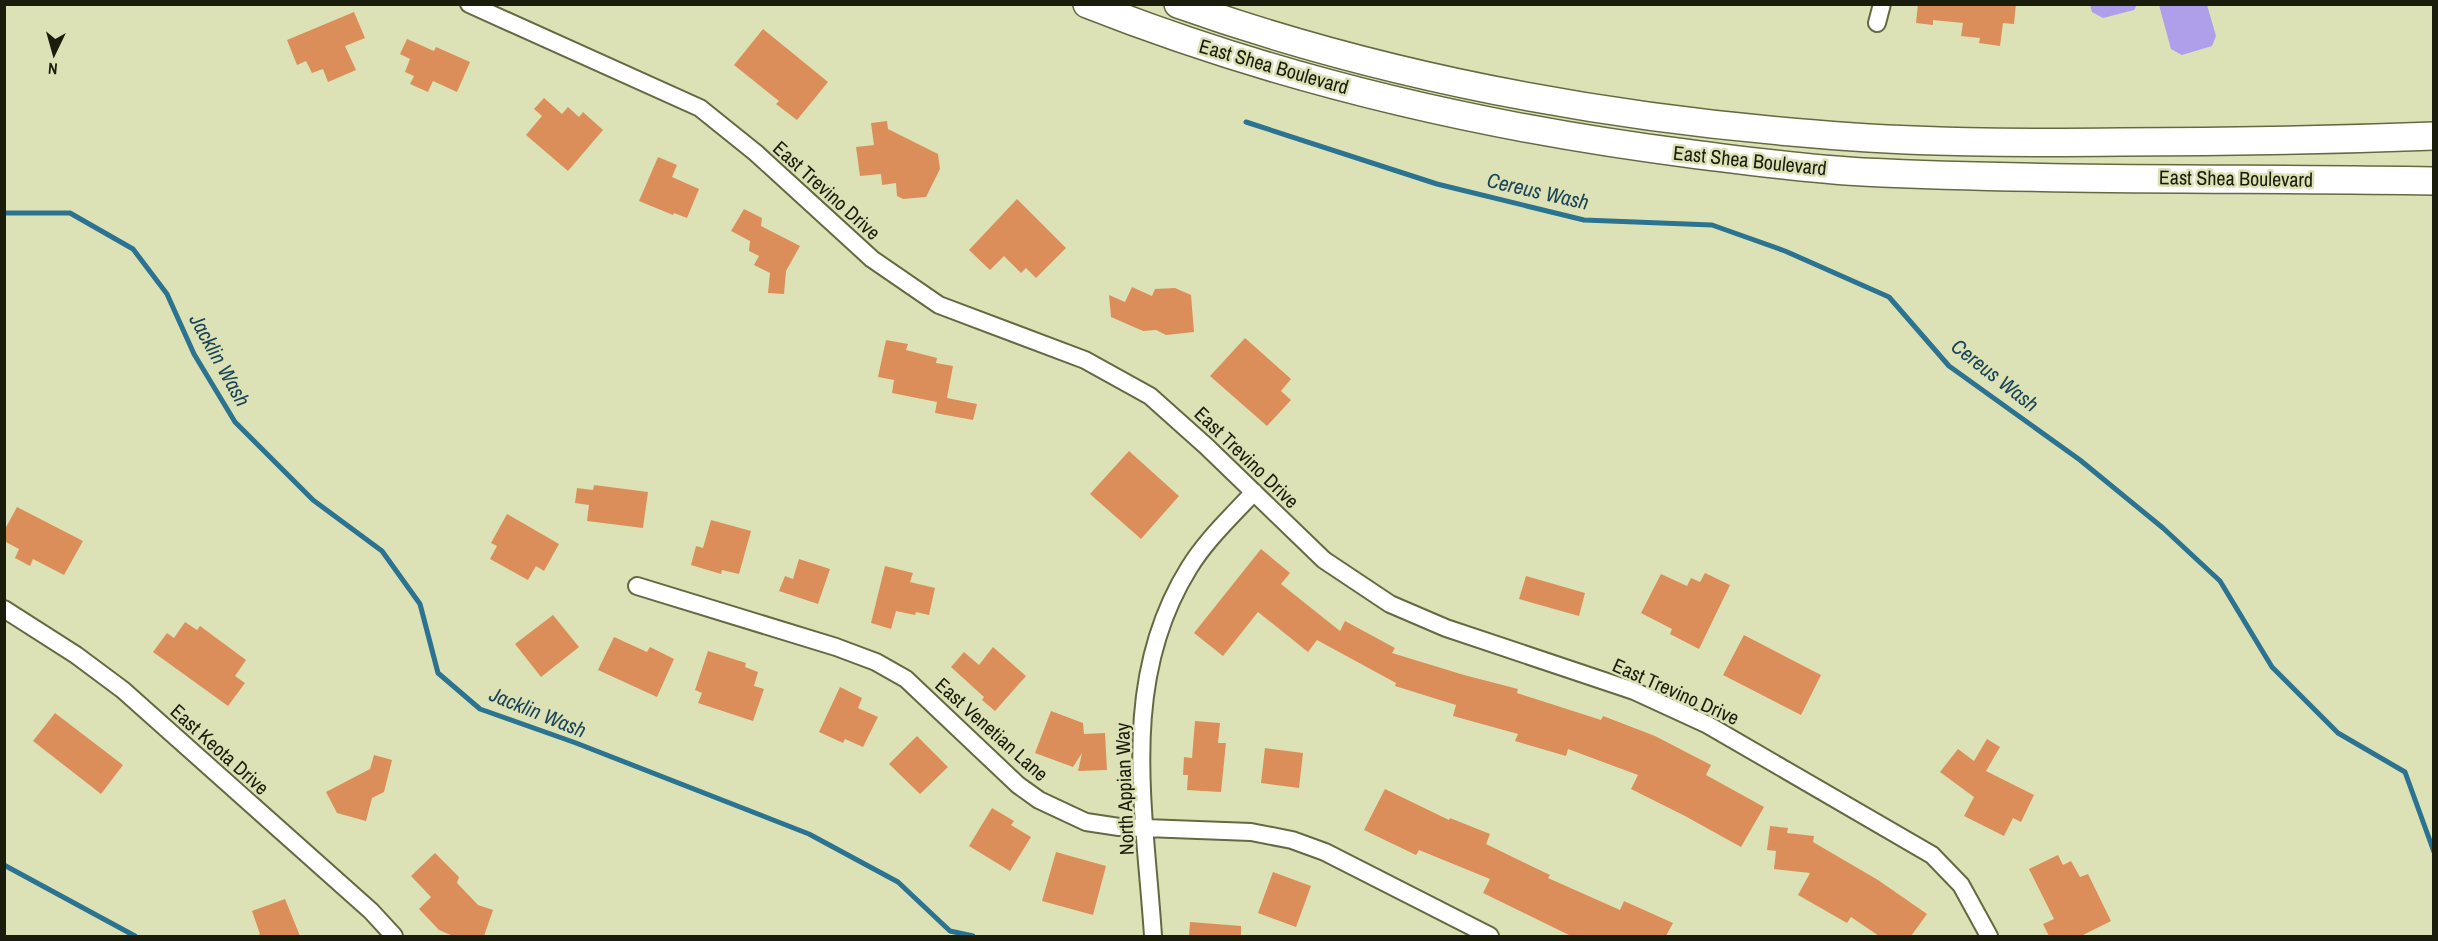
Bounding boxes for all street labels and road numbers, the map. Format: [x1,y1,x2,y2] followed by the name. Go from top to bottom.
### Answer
[1196,32,1352,100] street label: East Shea Boulevard
[767,135,887,245] street label: East Trevino Drive
[1672,139,1828,181] street label: East Shea Boulevard
[2159,163,2313,193] street label: East Shea Boulevard
[1189,400,1305,514] street label: East Trevino Drive
[1608,651,1744,731] street label: East Trevino Drive
[930,671,1054,787] street label: East Venetian Lane
[165,697,275,801] street label: East Keota Drive
[1108,722,1140,856] street label: North Appian Way

